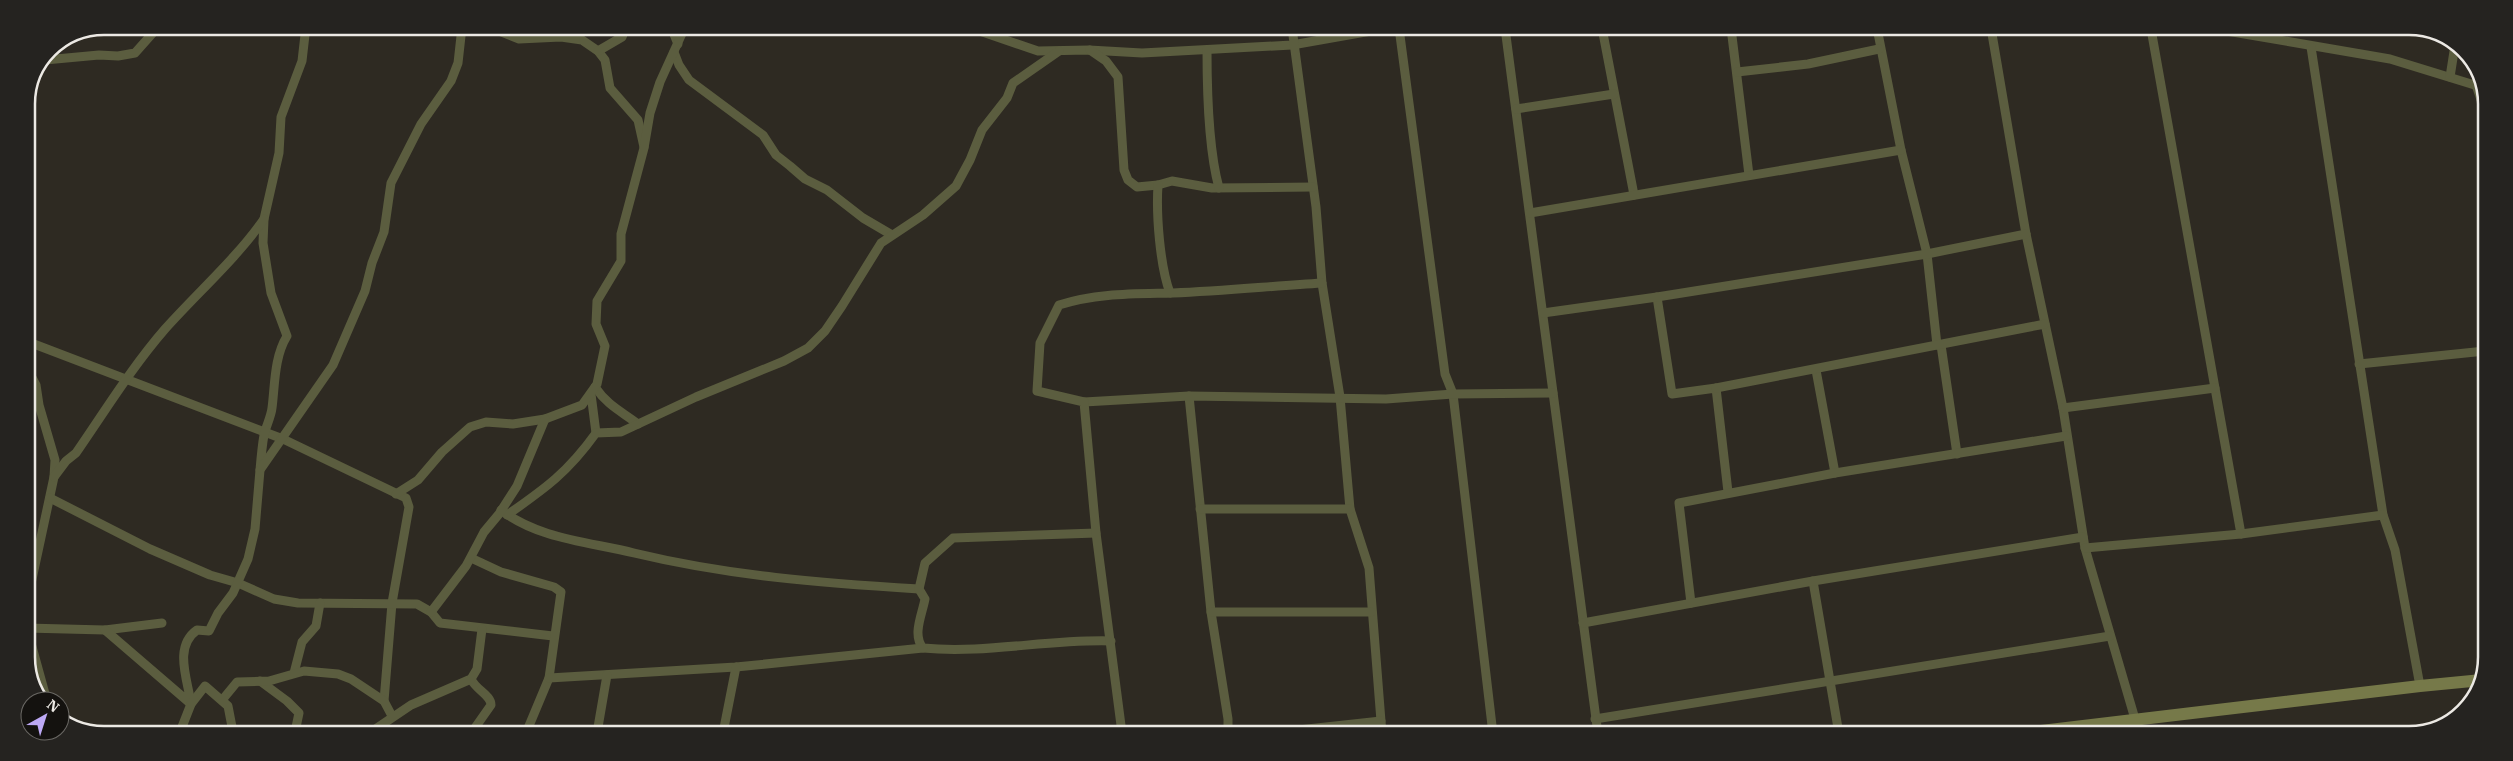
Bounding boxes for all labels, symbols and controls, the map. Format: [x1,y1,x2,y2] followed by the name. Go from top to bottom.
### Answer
[20,691,70,741] north arrow
[43,695,63,716] text: N

